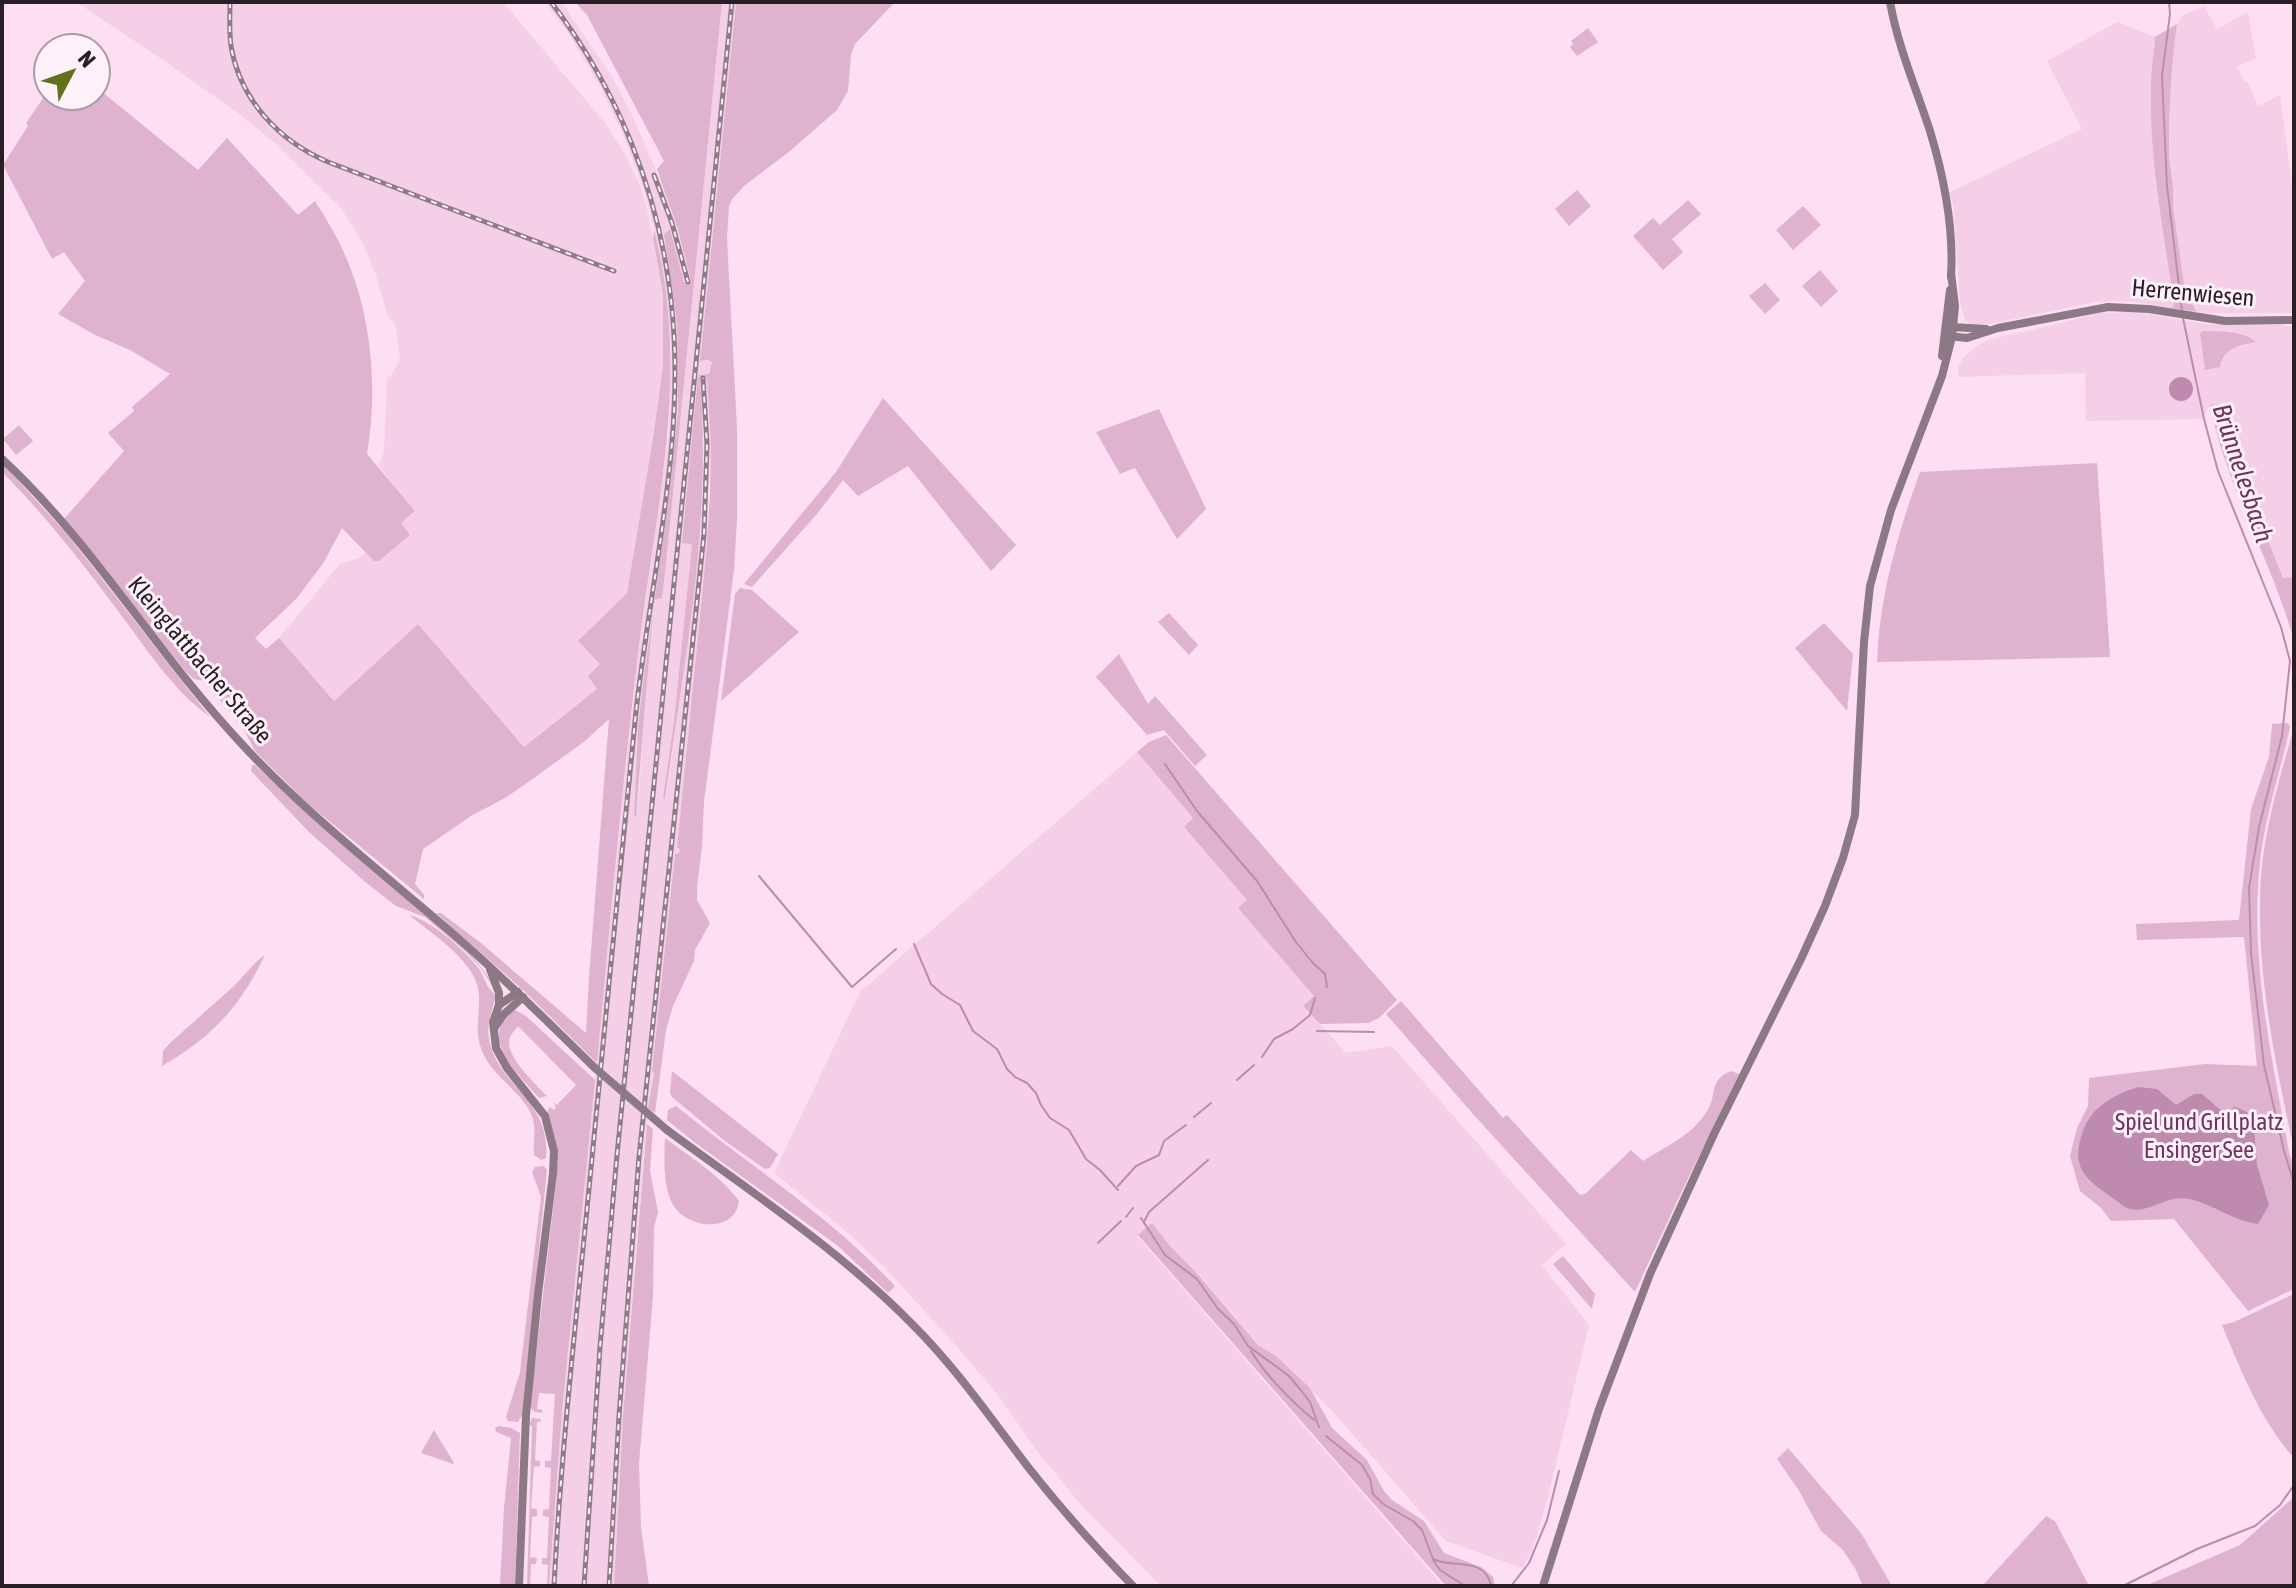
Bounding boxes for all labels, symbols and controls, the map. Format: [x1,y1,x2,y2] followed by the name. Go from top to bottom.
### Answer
[32,32,112,112] north arrow
[73,45,101,72] text: N
[2130,274,2256,311] street label: Herrenwiesen
[2207,400,2280,546] water label: Brünnelesbach
[123,571,278,748] street label: Kleinglattbacher Straße
[2115,1108,2283,1163] park label: Spiel und Grillplatz Ensinger See

